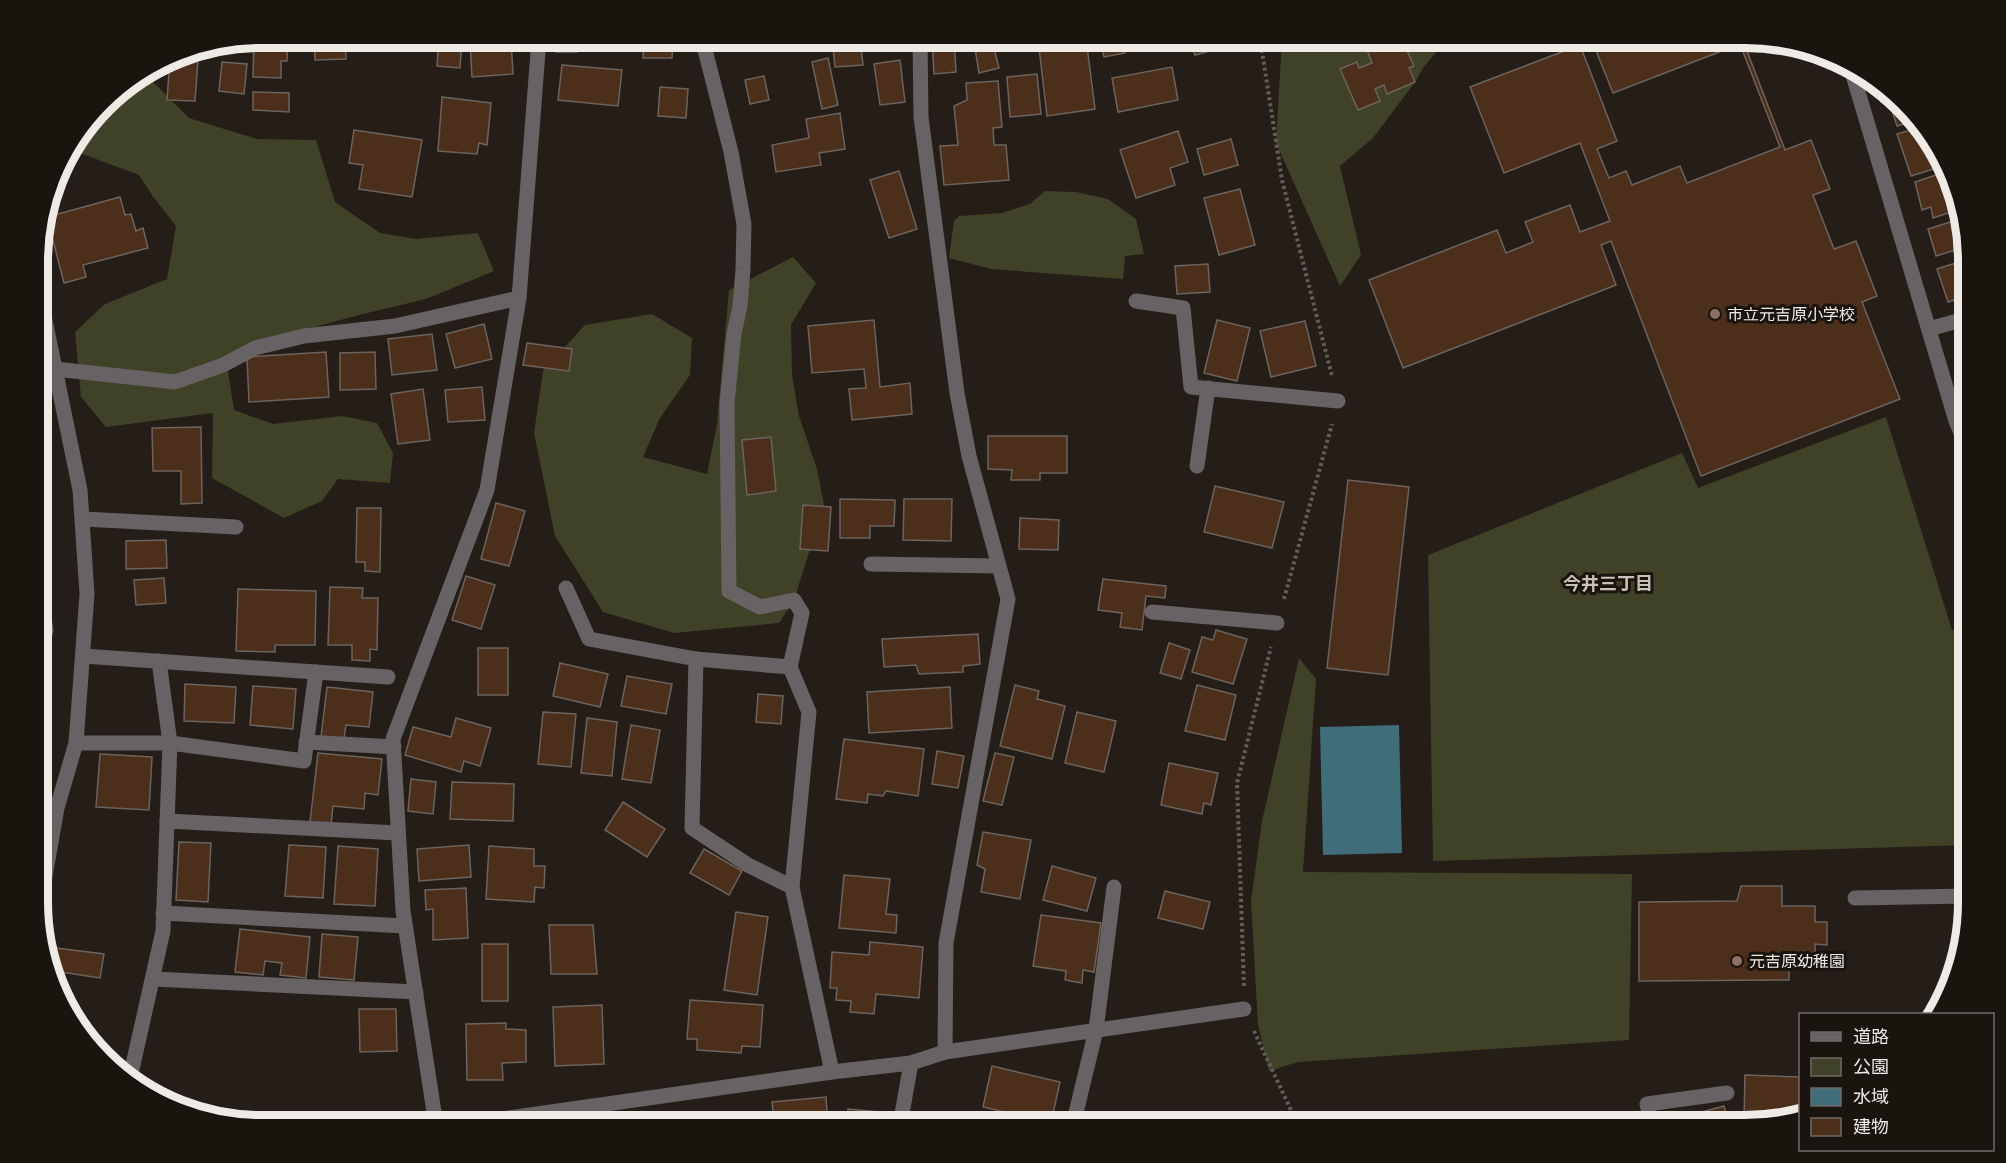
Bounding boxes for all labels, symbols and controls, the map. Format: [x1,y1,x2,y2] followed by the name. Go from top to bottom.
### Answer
[1727,304,1855,323] place label: 市立元吉原小学校
[1708,307,1722,321] marker: 市立元吉原小学校
[1563,572,1653,594] district label: 今井三丁目
[1749,951,1845,970] place label: 元吉原幼稚園
[1730,954,1744,968] marker: 元吉原幼稚園
[1799,1013,1994,1151] legend
[1853,1025,1889,1047] text: 道路
[1853,1055,1889,1077] text: 公園
[1853,1085,1889,1107] text: 水域
[1853,1115,1889,1137] text: 建物

